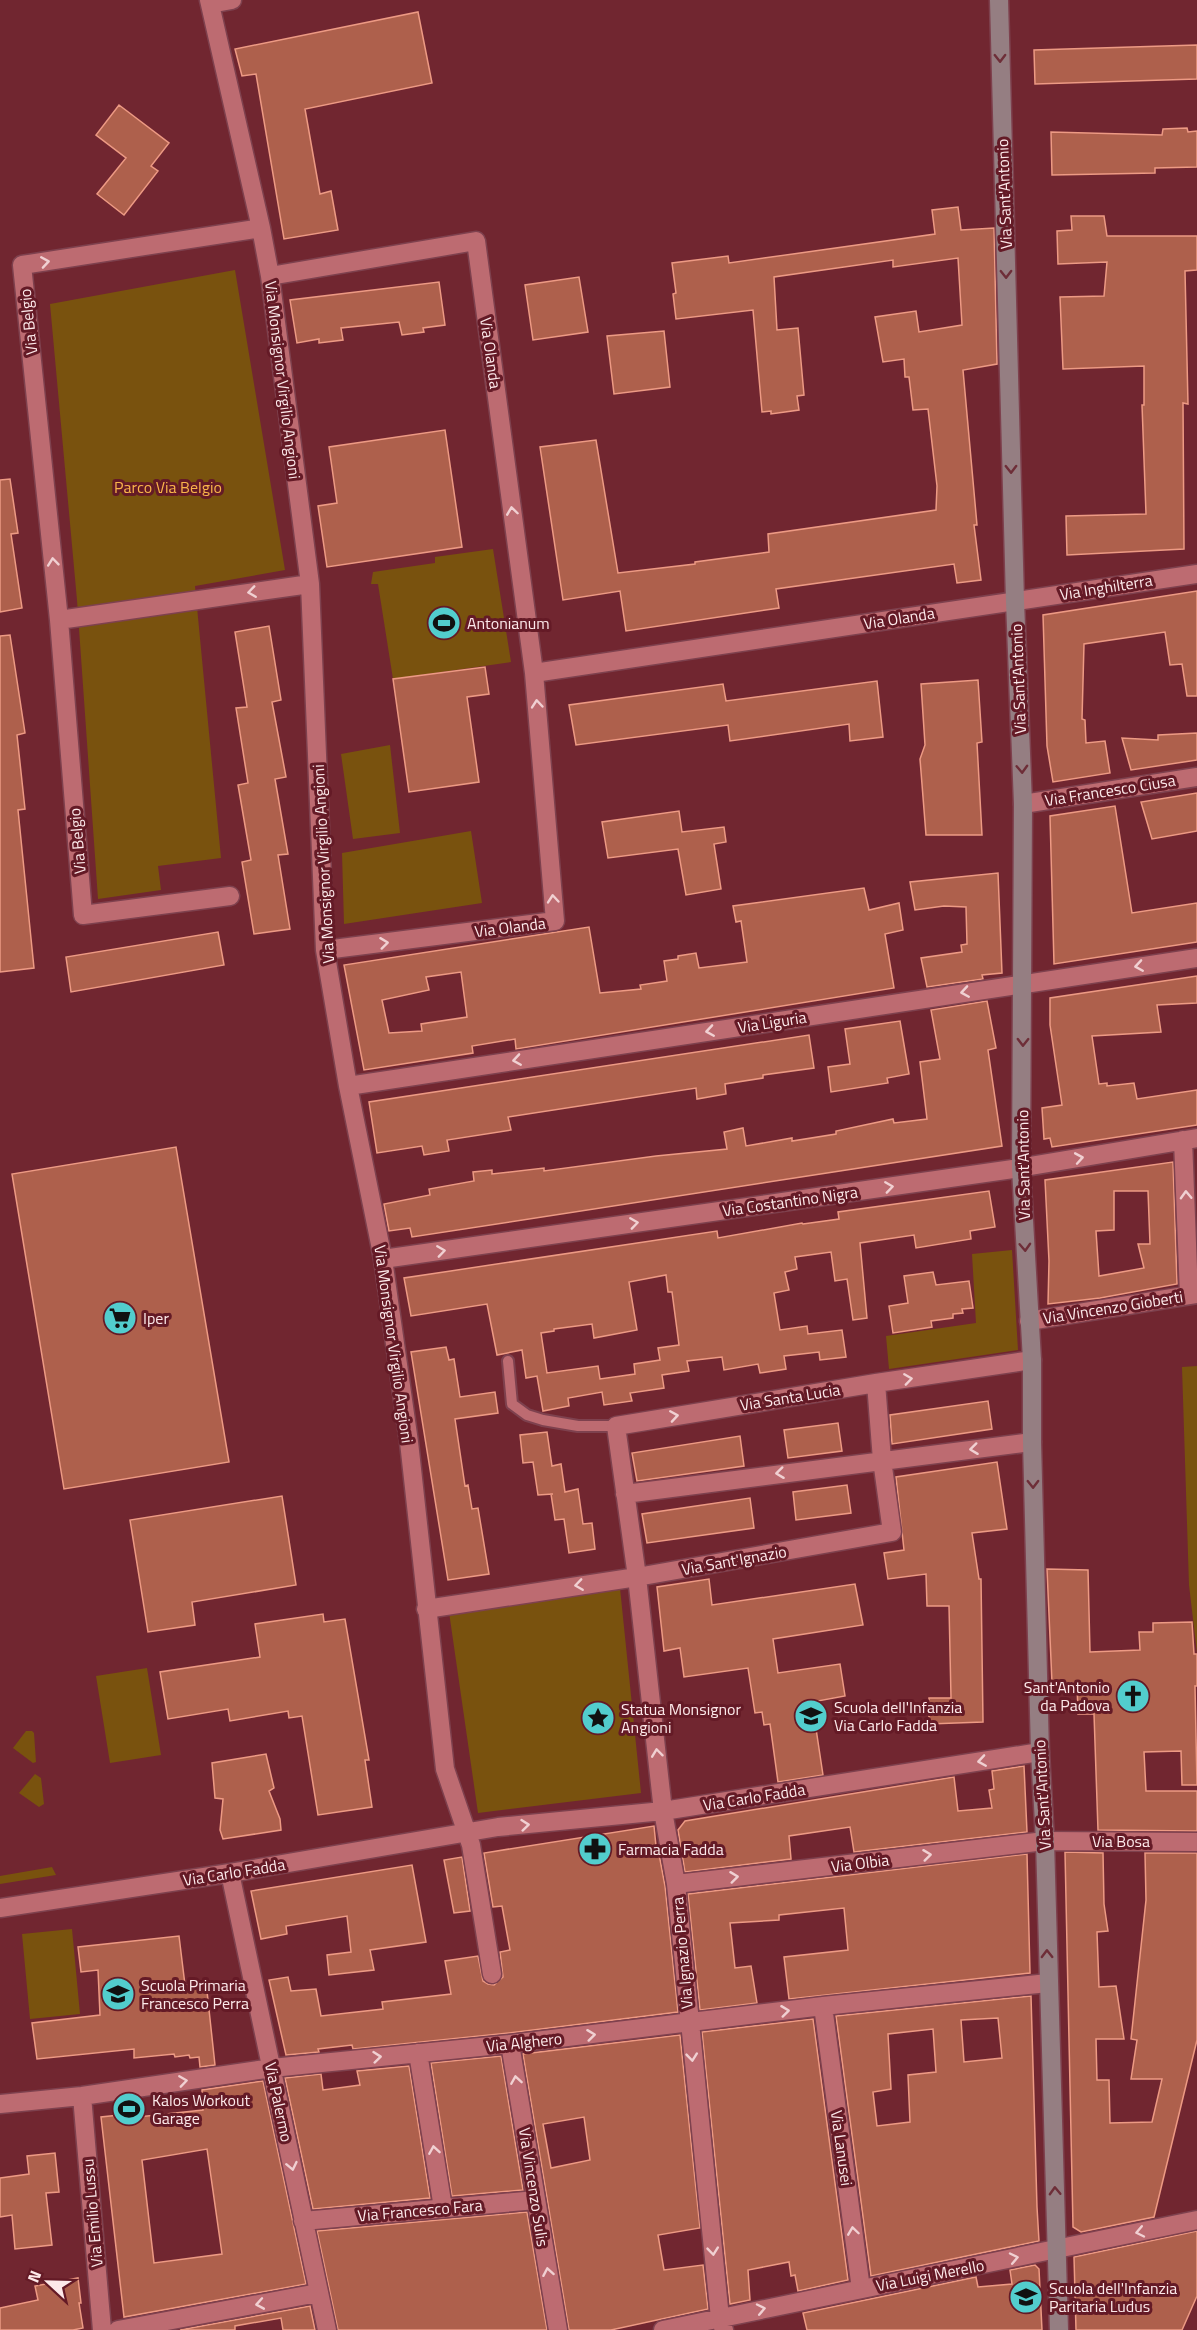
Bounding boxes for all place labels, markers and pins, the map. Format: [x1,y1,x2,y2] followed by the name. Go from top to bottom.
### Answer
[426,605,462,641] sports icon: Antonianum
[467,611,550,635] place label: Antonianum
[102,1300,138,1336] supermarket icon: Iper
[143,1306,169,1330] place label: Iper
[1024,1675,1110,1717] place label: Sant'Antonio da Padova
[1115,1678,1151,1714] church icon: Sant'Antonio da Padova
[834,1695,962,1737] place label: Scuola dell'Infanzia Via Carlo Fadda
[621,1697,741,1739] place label: Statua Monsignor Angioni
[793,1698,829,1734] school or university icon: Scuola dell'Infanzia Via Carlo Fadda
[580,1700,616,1736] place icon: Statua Monsignor Angioni
[577,1831,613,1867] pharmacy icon: Farmacia Fadda
[618,1837,724,1861] place label: Farmacia Fadda
[141,1973,249,2015] place label: Scuola Primaria Francesco Perra
[100,1976,136,2012] school or university icon: Scuola Primaria Francesco Perra
[152,2088,250,2130] place label: Kalos Workout Garage
[111,2091,147,2127] sports icon: Kalos Workout Garage
[1049,2276,1177,2318] place label: Scuola dell'Infanzia Paritaria Ludus
[1008,2279,1044,2315] school or university icon: Scuola dell'Infanzia Paritaria Ludus

